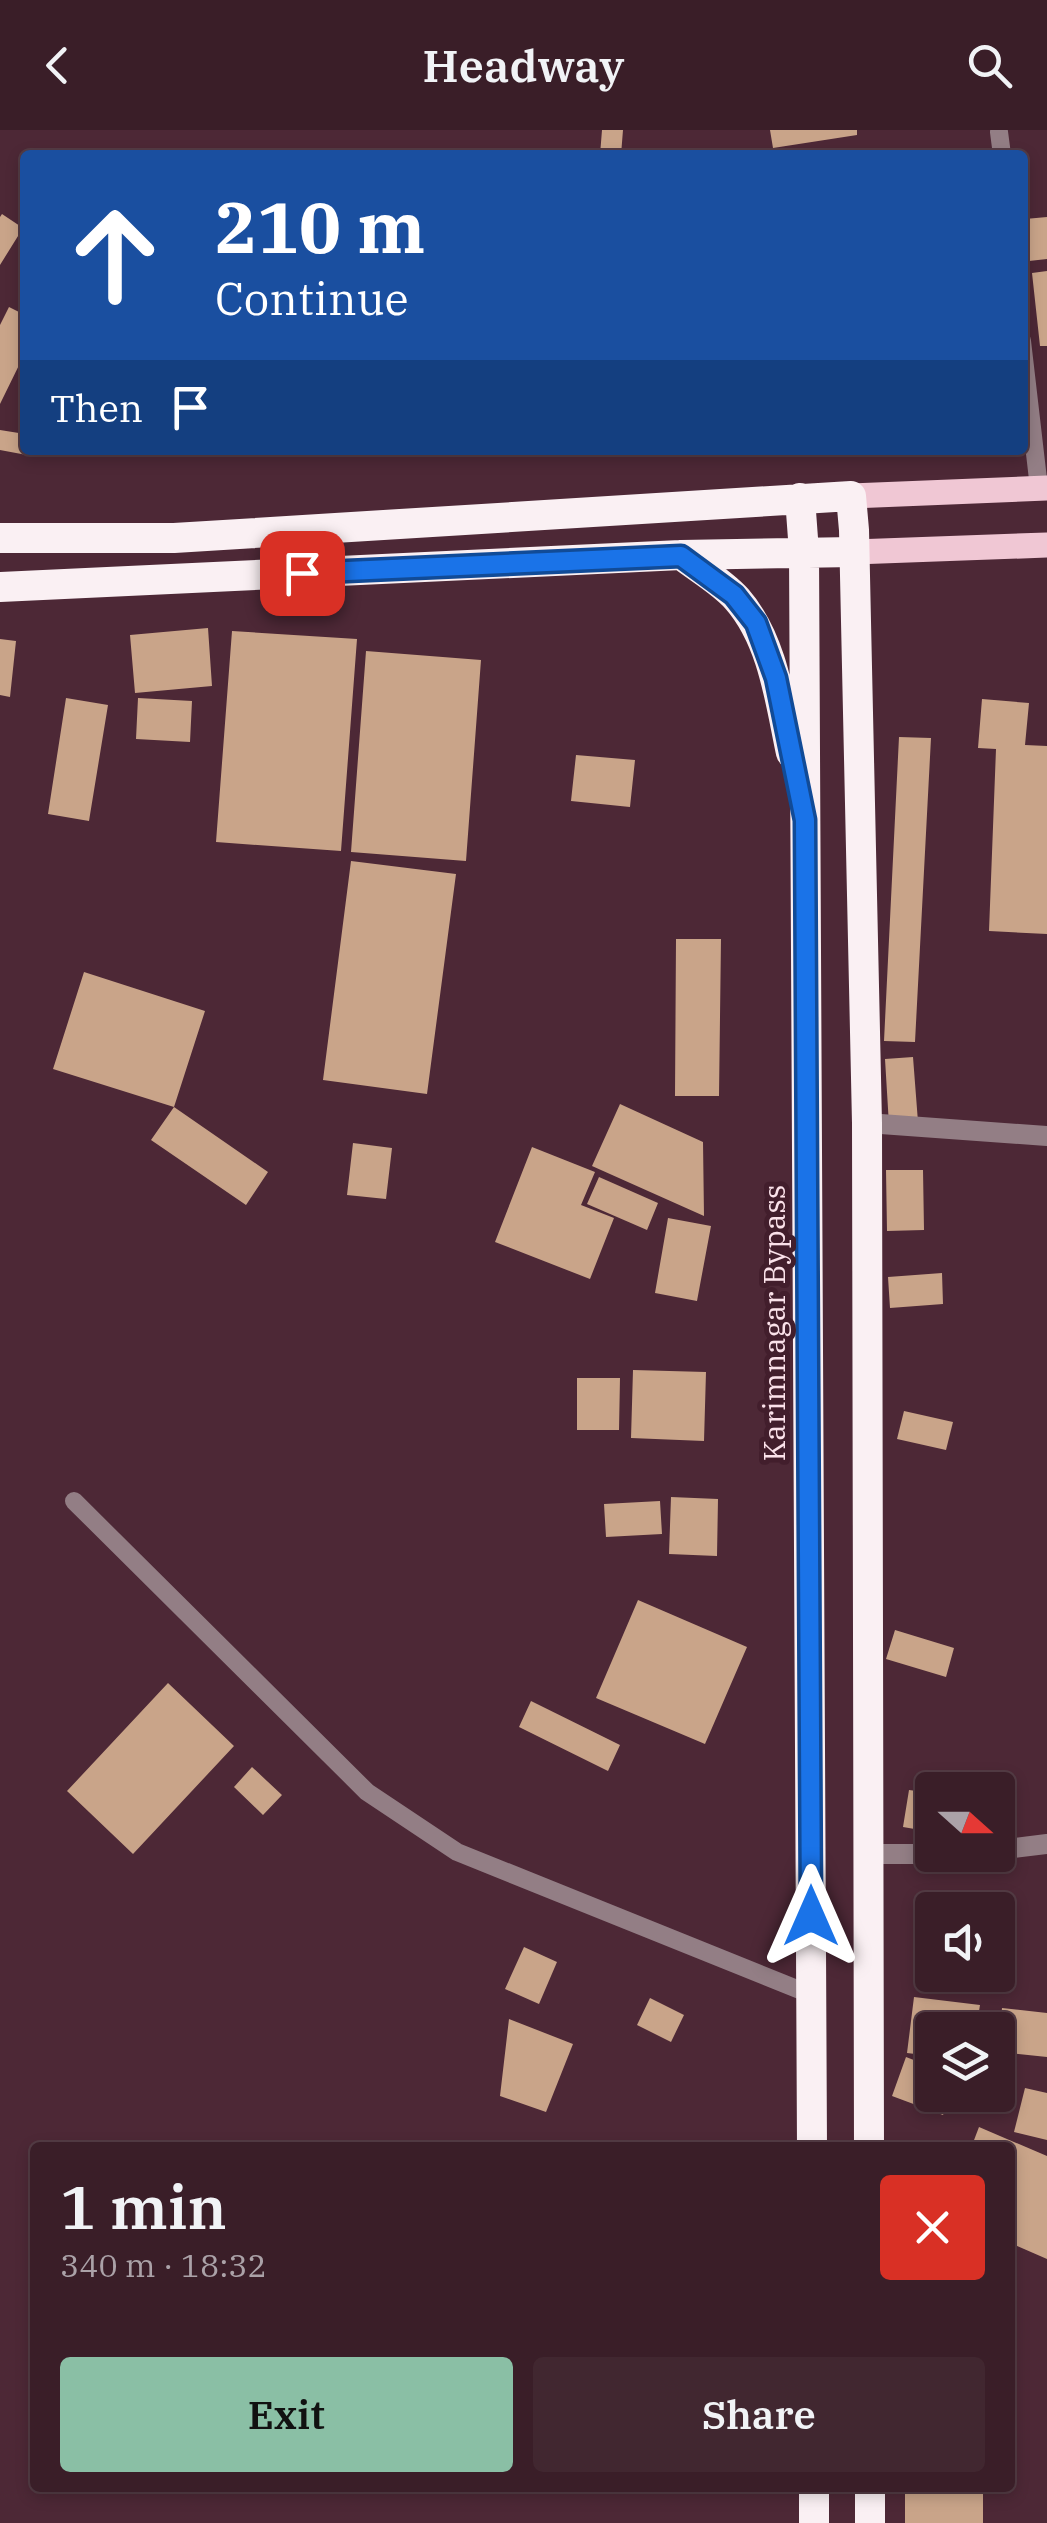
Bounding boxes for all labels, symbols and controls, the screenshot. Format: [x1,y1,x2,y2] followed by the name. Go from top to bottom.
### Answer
[423,36,624,94] text: Headway
[30,38,85,93] icon: back
[962,38,1017,93] icon: search
[215,181,425,272] text: 210 m
[50,190,180,320] icon: ahead
[215,269,409,327] text: Continue
[163,380,218,435] icon: arrive
[50,383,143,432] text: Then
[260,531,345,616] pin
[275,546,330,601] icon: arrive
[754,1185,793,1461] street label: Karimnagar Bypass
[915,1772,1015,1872] north arrow
[915,1772,1015,2112] map controls
[759,1864,863,1968] position arrow
[915,1892,1015,1992] button: sound
[915,2012,1015,2112] button: layers
[60,2167,227,2246] text: 1 min
[880,2175,985,2280] button: close
[60,2244,267,2286] text: 340 m · 18:32
[60,2357,513,2472] button: Exit
[533,2357,985,2472] button: Share

